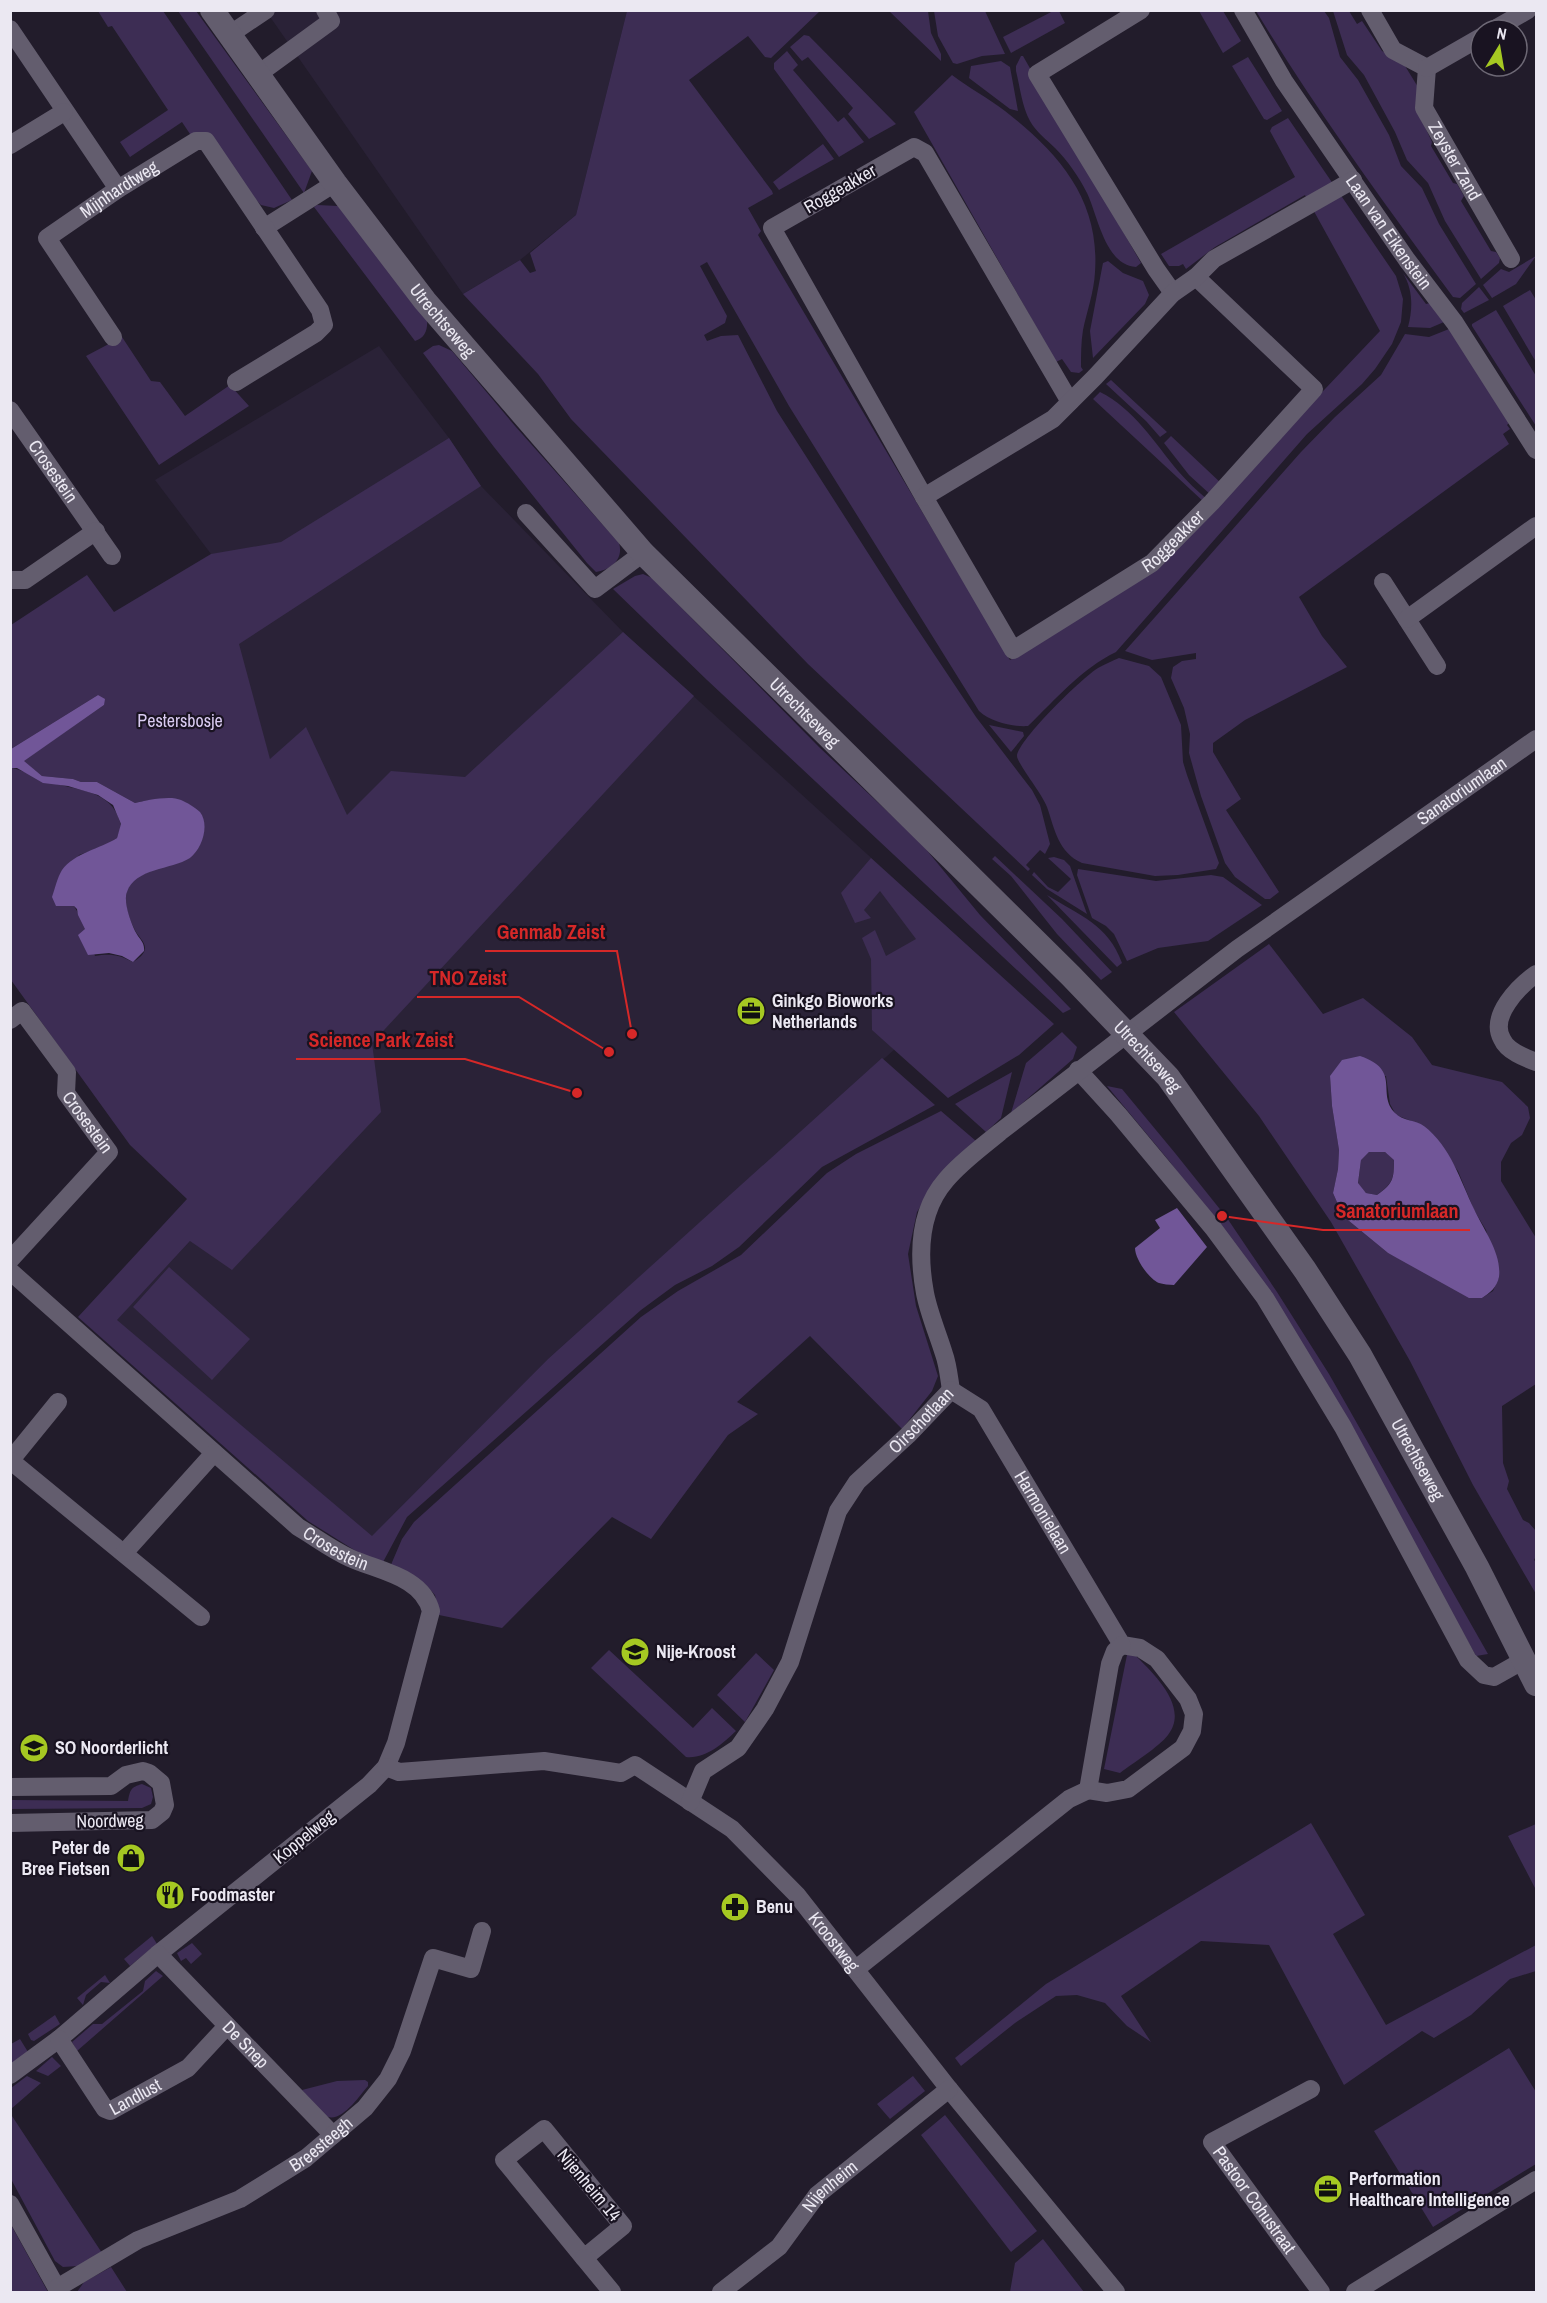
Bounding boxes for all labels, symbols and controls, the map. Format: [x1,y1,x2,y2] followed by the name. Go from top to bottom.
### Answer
[1469,18,1529,78] north arrow
[1495,22,1509,45] text: N
[1422,117,1488,205] street label: Zeyster Zand
[75,154,163,224] street label: Mijnhardtweg
[799,158,881,219] street label: Roggeakker
[1340,170,1438,294] street label: Laan van Eikenstein
[404,278,482,364] street label: Utrechtseweg
[23,435,84,508] street label: Crosestein
[1137,504,1210,578] street label: Roggeakker
[764,672,846,753] street label: Utrechtseweg
[137,708,223,733] park label: Pestersbosje
[1412,751,1511,831] street label: Sanatoriumlaan
[485,913,617,951] callout: Genmab Zeist
[497,918,606,945] text: Genmab Zeist
[417,959,519,997] callout: TNO Zeist
[429,964,507,991] text: TNO Zeist
[772,988,893,1034] place label: Ginkgo Bioworks Netherlands
[735,995,767,1027] office icon: Ginkgo Bioworks Netherlands
[1108,1015,1189,1098] street label: Utrechtseweg
[296,1021,465,1059] callout: Science Park Zeist
[309,1026,454,1053] text: Science Park Zeist
[57,1086,119,1158] street label: Crosestein
[1323,1192,1470,1230] callout: Sanatoriumlaan
[1335,1197,1459,1224] text: Sanatoriumlaan
[883,1382,959,1459] street label: Oirschotlaan
[1385,1414,1451,1506] street label: Utrechtseweg
[1009,1466,1078,1558] street label: Harmonielaan
[298,1520,372,1576] street label: Crosestein
[619,1636,651,1668] school or university icon: Nije-Kroost
[656,1639,736,1664] place label: Nije-Kroost
[18,1732,50,1764] school or university icon: SO Noorderlicht
[55,1735,168,1760] place label: SO Noorderlicht
[267,1803,341,1869] street label: Koppelweg
[76,1807,145,1834] street label: Noordweg
[21,1835,110,1881] place label: Peter de Bree Fietsen
[115,1842,147,1874] shop icon: Peter de Bree Fietsen
[154,1879,186,1911] restaurant icon: Foodmaster
[191,1882,275,1907] place label: Foodmaster
[719,1891,751,1923] pharmacy icon: Benu
[756,1894,793,1919] place label: Benu
[803,1907,866,1978] street label: Kroostweg
[217,2015,275,2074] street label: De Snep
[105,2072,166,2121] street label: Landlust
[284,2111,358,2177] street label: Breesteegh
[1207,2141,1302,2259] street label: Pastoor Cohustraat
[552,2143,627,2226] street label: Nijenheim 14
[796,2154,863,2217] street label: Nijenheim
[1349,2166,1510,2212] place label: Performation Healthcare Intelligence
[1312,2173,1344,2205] office icon: Performation Healthcare Intelligence

